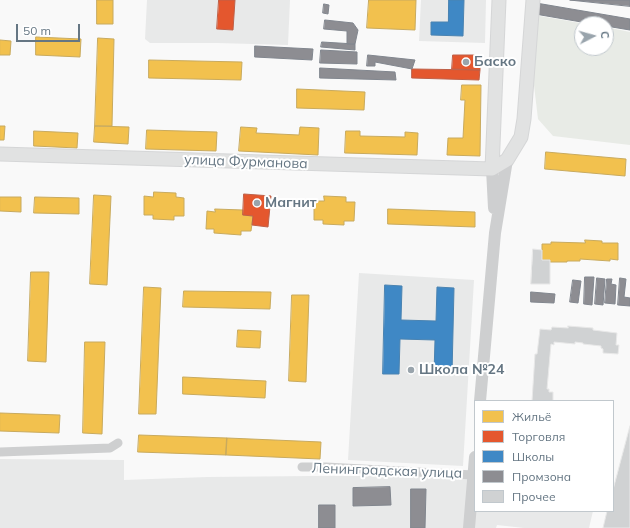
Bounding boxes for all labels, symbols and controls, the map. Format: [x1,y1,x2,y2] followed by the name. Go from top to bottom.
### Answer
[18,16,82,42] scale bar
[574,16,614,56] north arrow
[23,23,51,38] text: 50 m
[598,30,612,39] text: С
[474,54,516,70] place label: Баско
[461,57,471,67] marker: Баско
[184,151,308,173] street label: улица Фурманова
[265,195,317,211] place label: Магнит
[252,198,262,208] marker: Магнит
[419,362,504,378] place label: Школа №24
[406,365,416,375] marker: Школа №24
[474,400,614,512] legend
[512,409,551,424] text: Жильё
[512,429,565,444] text: Торговля
[512,449,554,464] text: Школы
[311,460,463,482] street label: Ленинградская улица
[512,469,571,484] text: Промзона
[512,489,556,504] text: Прочее

